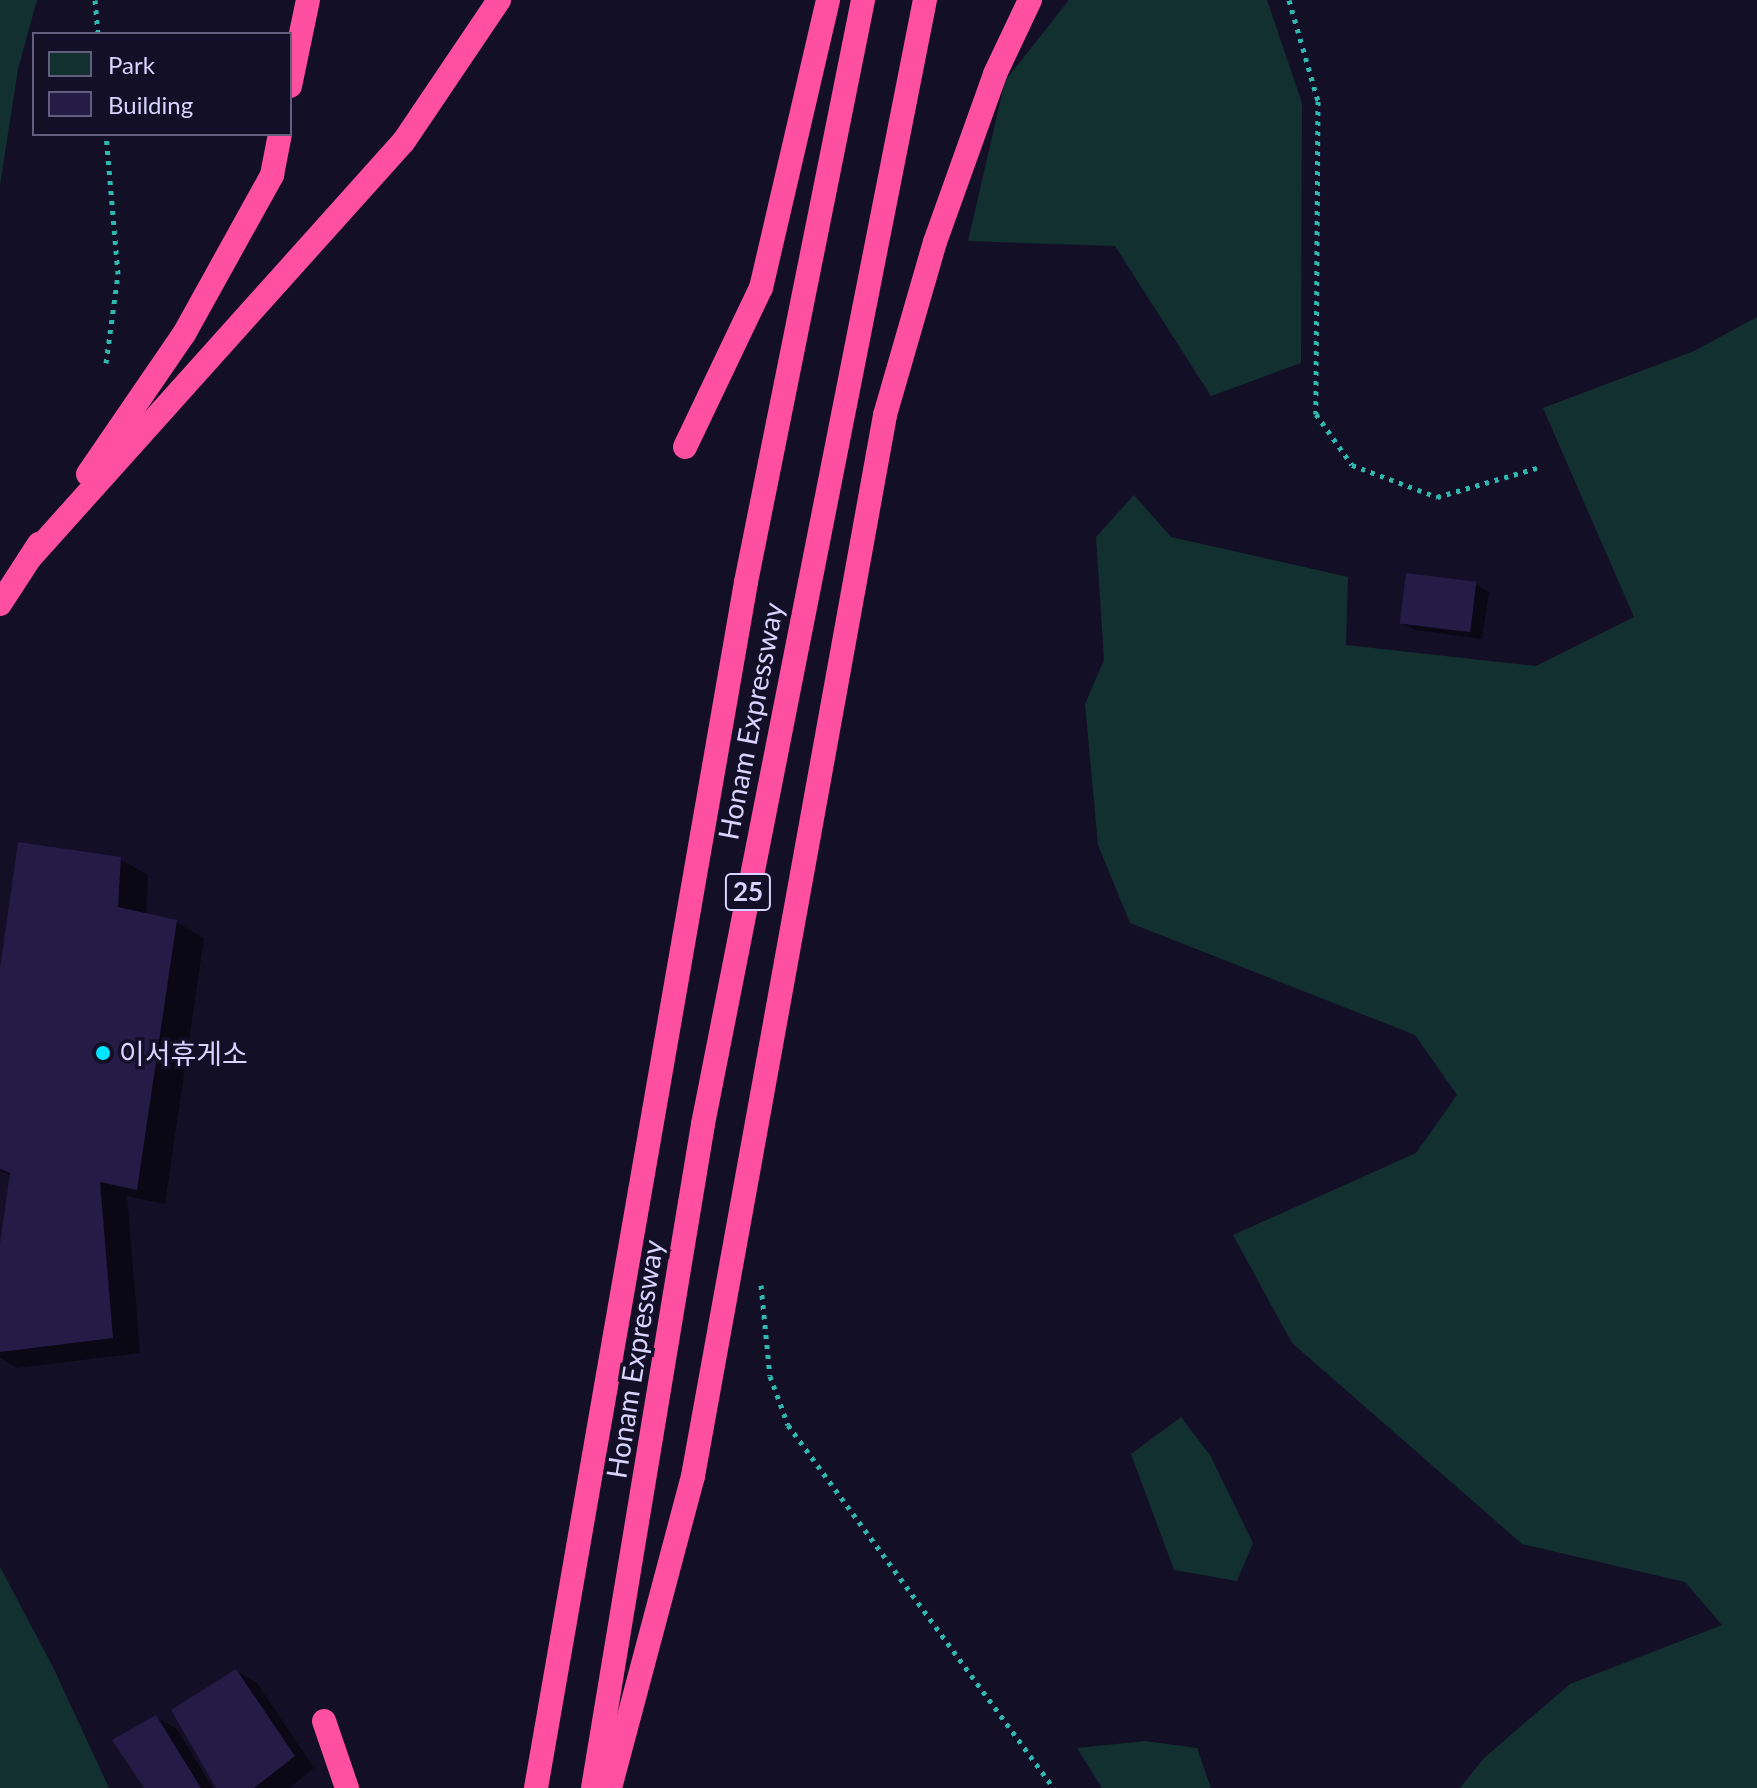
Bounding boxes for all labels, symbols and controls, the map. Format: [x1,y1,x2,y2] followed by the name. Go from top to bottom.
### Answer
[32,32,292,136] legend
[108,50,155,79] text: Park
[108,90,193,119] text: Building
[711,600,789,842] street label: Honam Expressway
[724,870,772,914] road number: 25
[119,1036,248,1070] place label: 이서휴게소
[94,1044,112,1062] marker: 이서휴게소
[599,1237,669,1481] street label: Honam Expressway

